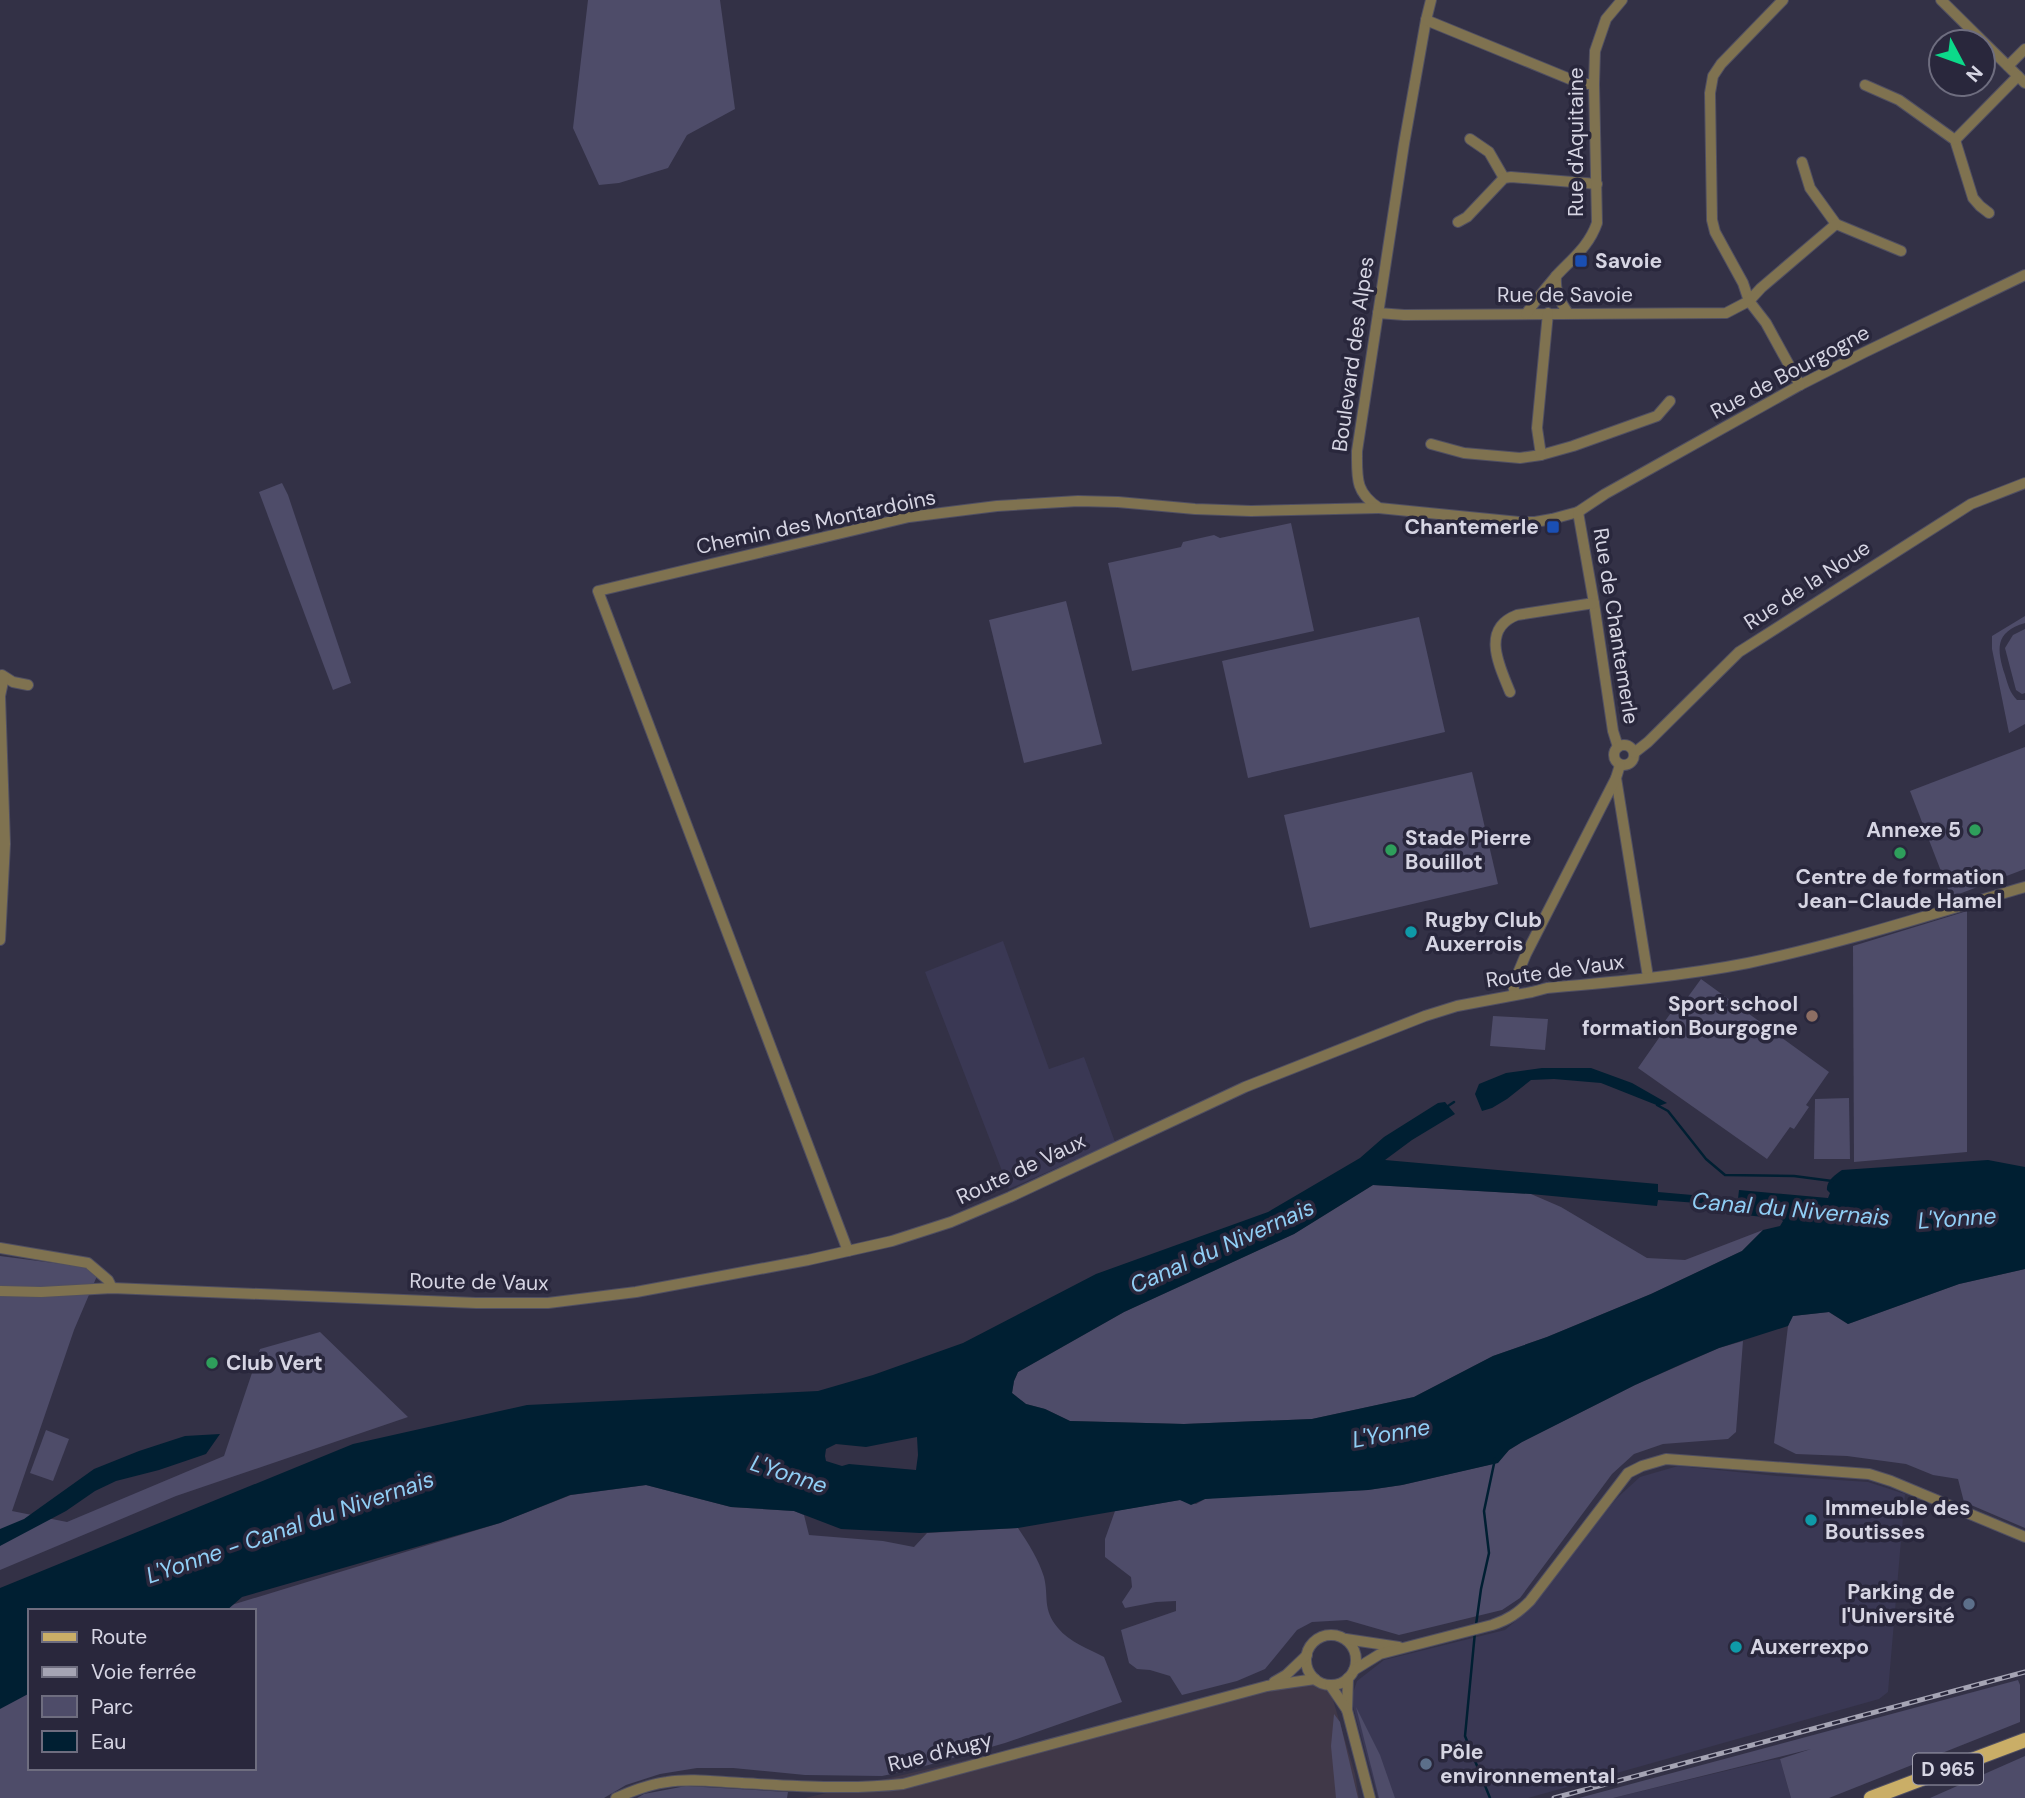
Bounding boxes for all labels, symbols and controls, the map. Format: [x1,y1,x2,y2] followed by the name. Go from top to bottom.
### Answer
[1927,28,1997,98] north arrow
[1960,60,1988,87] text: N
[1562,67,1590,217] street label: Rue d'Aquitaine
[1595,247,1662,275] place label: Savoie
[1573,253,1589,269] marker: Savoie
[1325,255,1381,453] street label: Boulevard des Alpes
[1497,281,1633,309] street label: Rue de Savoie
[1706,318,1874,426] street label: Rue de Bourgogne
[694,483,938,561] street label: Chemin des Montardoins
[1405,513,1539,541] place label: Chantemerle
[1545,519,1561,535] marker: Chantemerle
[1587,526,1645,726] street label: Rue de Chantemerle
[1738,534,1876,636] street label: Rue de la Noue
[1866,816,1961,844] place label: Annexe 5
[1967,822,1983,838] marker: Annexe 5
[1405,824,1531,876] place label: Stade Pierre Bouillot
[1383,842,1399,858] marker: Stade Pierre Bouillot
[1892,845,1908,861] marker: Centre de formation Jean-Claude Hamel
[1796,863,2004,915] place label: Centre de formation Jean-Claude Hamel
[1425,906,1542,958] place label: Rugby Club Auxerrois
[1403,924,1419,940] marker: Rugby Club Auxerrois
[1484,947,1626,995] street label: Route de Vaux
[1582,990,1798,1042] place label: Sport school formation Bourgogne
[1804,1008,1820,1024] marker: Sport school formation Bourgogne
[952,1127,1090,1211] street label: Route de Vaux
[1691,1185,1891,1233] water label: Canal du Nivernais
[1125,1192,1319,1300] water label: Canal du Nivernais
[1917,1200,1997,1236] water label: L'Yonne
[409,1267,549,1297] street label: Route de Vaux
[226,1349,323,1377] place label: Club Vert
[204,1355,220,1371] marker: Club Vert
[1350,1411,1432,1455] water label: L'Yonne
[747,1448,831,1500] water label: L'Yonne
[142,1464,438,1590] water label: L'Yonne - Canal du Nivernais
[1825,1494,1970,1546] place label: Immeuble des Boutisses
[1803,1512,1819,1528] marker: Immeuble des Boutisses
[1841,1578,1955,1630] place label: Parking de l'Université
[1961,1596,1977,1612] marker: Parking de l'Université
[28,1609,256,1770] legend
[91,1623,147,1651] text: Route
[1750,1633,1869,1661] place label: Auxerrexpo
[1728,1639,1744,1655] marker: Auxerrexpo
[91,1658,196,1686] text: Voie ferrée
[91,1693,134,1721] text: Parc
[885,1725,995,1778] street label: Rue d'Augy
[91,1728,126,1756] text: Eau
[1440,1738,1615,1790] place label: Pôle environnemental
[1913,1754,1983,1784] road number: D 965
[1418,1756,1434,1772] marker: Pôle environnemental

